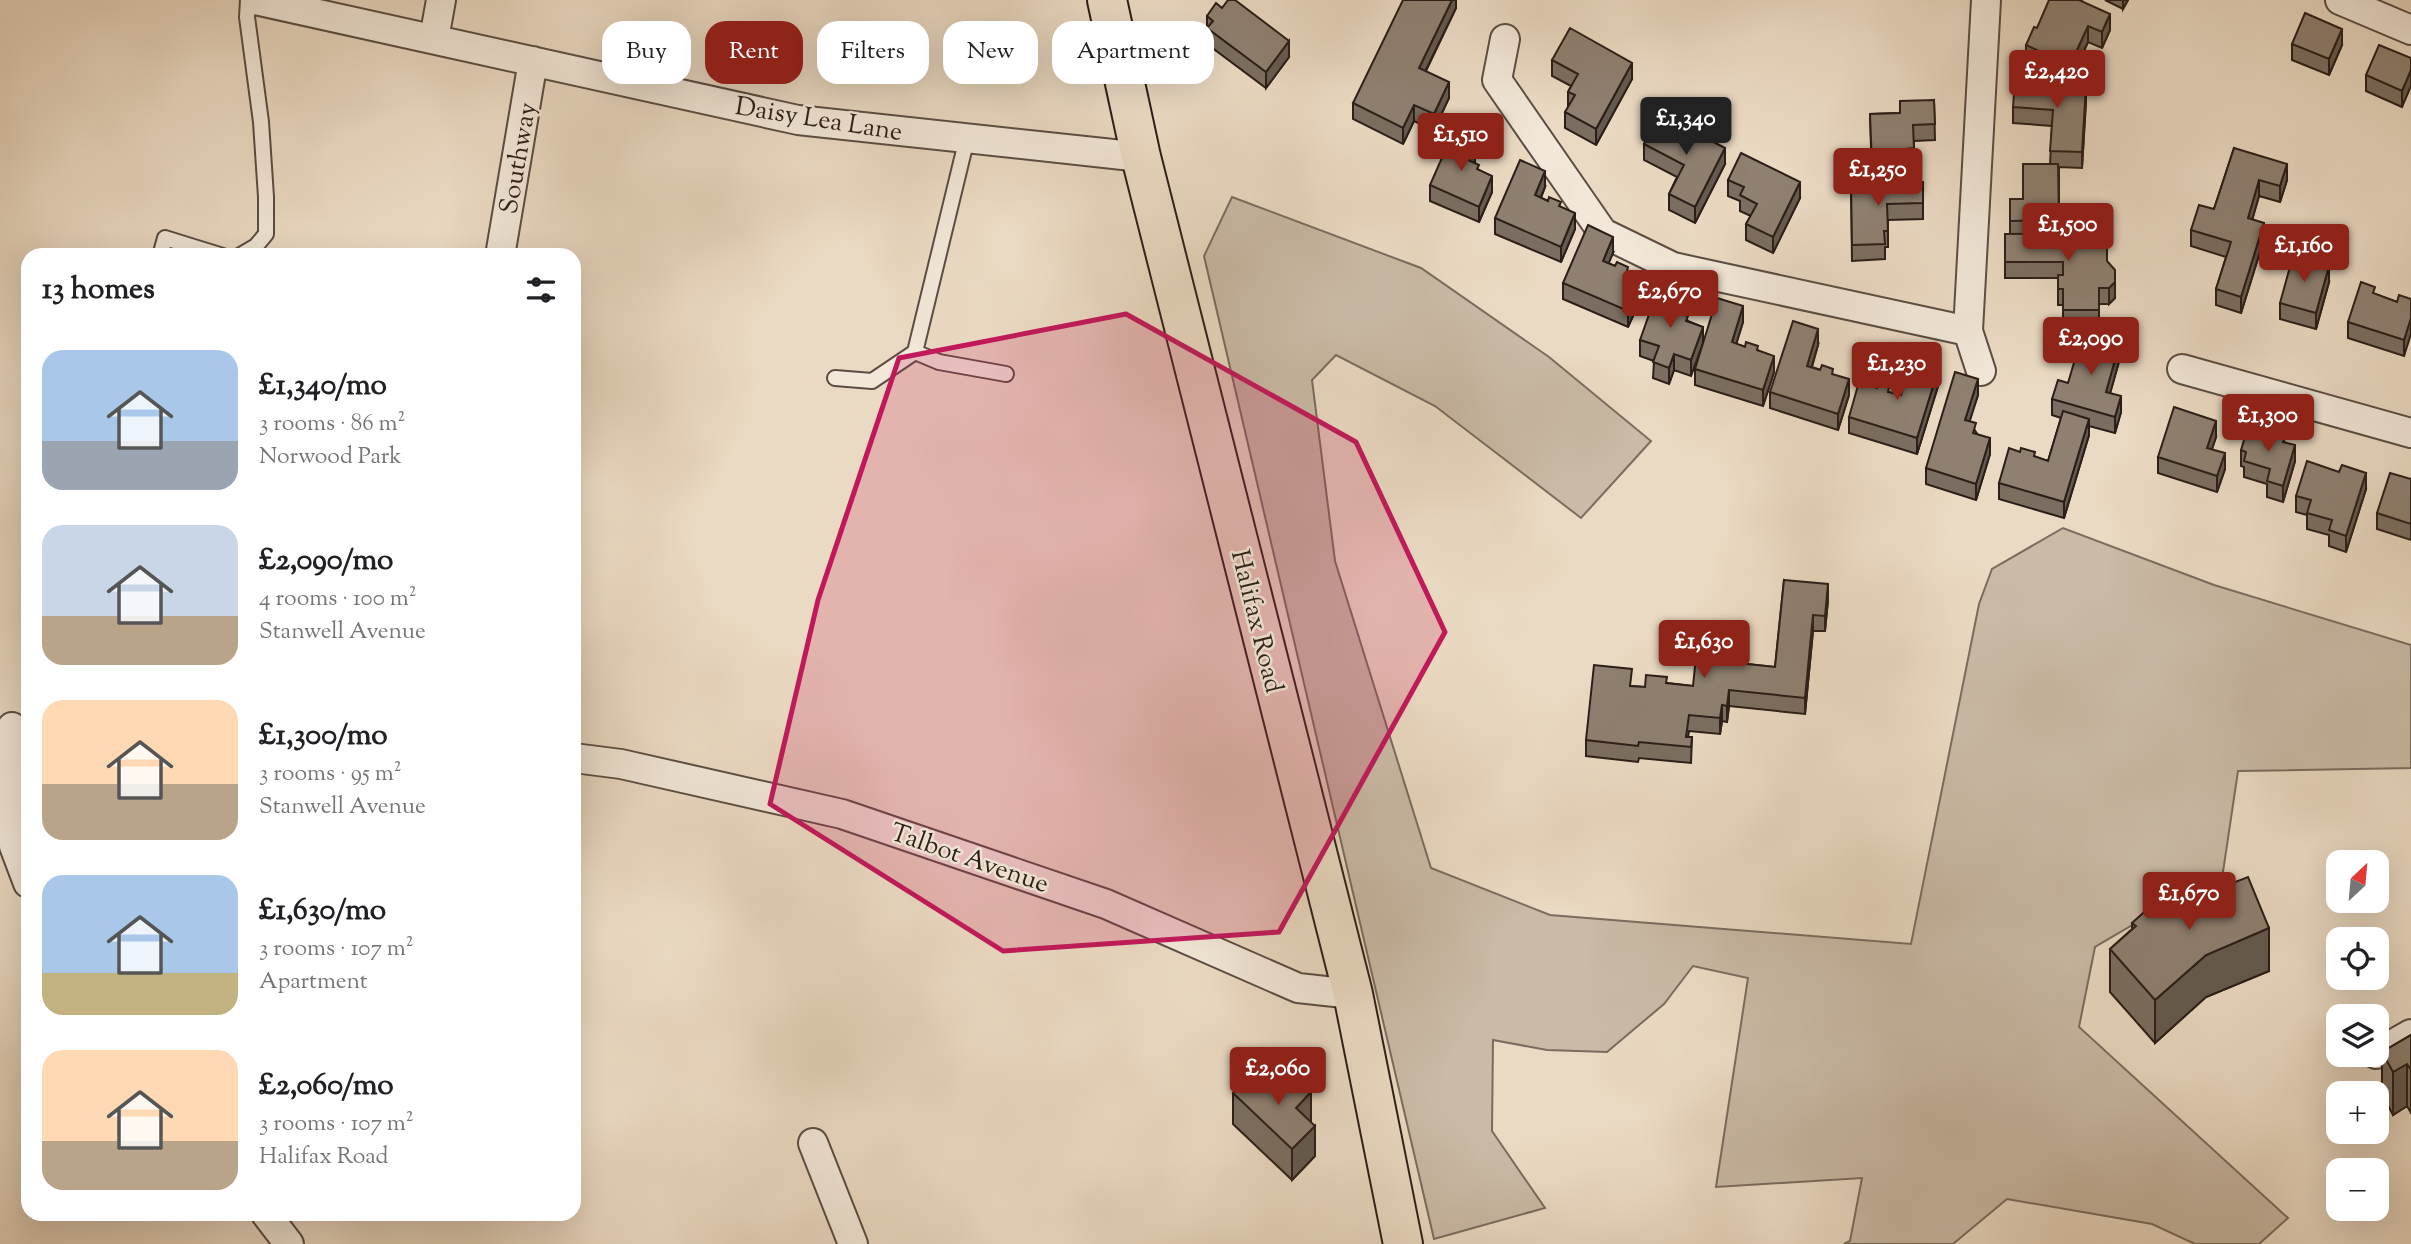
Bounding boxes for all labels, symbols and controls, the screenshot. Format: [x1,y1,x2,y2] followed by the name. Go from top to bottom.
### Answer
[602,21,691,84] chip: Buy
[705,21,803,84] chip: Rent
[817,21,929,84] chip: Filters
[943,21,1038,84] chip: New
[1052,21,1214,84] chip: Apartment
[2000,50,2114,110] pin: £2,420
[2025,56,2089,89] text: £2,420
[732,89,905,152] street label: Daisy Lea Lane
[1629,97,1743,157] pin: £1,340
[491,100,547,217] street label: Southway
[1656,103,1716,136] text: £1,340
[1404,114,1518,173] pin: £1,510
[1434,119,1488,152] text: £1,510
[1821,148,1935,208] pin: £1,250
[1849,154,1907,187] text: £1,250
[2011,204,2125,263] pin: £1,500
[2038,209,2098,242] text: £1,500
[2247,224,2361,284] pin: £1,160
[2275,230,2333,263] text: £1,160
[42,269,155,312] text: 13 homes
[1613,270,1727,330] pin: £2,670
[522,271,560,309] icon: filters
[1638,276,1702,309] text: £2,670
[2034,318,2148,377] pin: £2,090
[2059,323,2123,356] text: £2,090
[1840,342,1954,402] pin: £1,230
[1868,348,1926,381] text: £1,230
[259,365,387,408] text: £1,340/mo
[98,378,182,462] icon: home
[2211,394,2325,454] pin: £1,300
[2238,400,2298,433] text: £1,300
[259,408,405,441] text: 3 rooms · 86 m²
[259,441,402,474] text: Norwood Park
[259,540,393,583] text: £2,090/mo
[1220,546,1291,697] street label: Halifax Road
[98,553,182,637] icon: home
[259,583,417,616] text: 4 rooms · 100 m²
[259,616,426,649] text: Stanwell Avenue
[1647,620,1761,680] pin: £1,630
[1675,626,1733,659] text: £1,630
[259,715,388,758] text: £1,300/mo
[98,728,182,812] icon: home
[259,758,402,791] text: 3 rooms · 95 m²
[259,791,426,824] text: Stanwell Avenue
[885,815,1053,904] street label: Talbot Avenue
[2326,850,2389,914] north arrow
[2326,850,2389,1221] map controls
[2132,872,2246,932] pin: £1,670
[2159,878,2219,911] text: £1,670
[259,890,386,933] text: £1,630/mo
[98,903,182,987] icon: home
[2326,927,2389,990] button: locate
[259,933,414,966] text: 3 rooms · 107 m²
[259,966,368,999] text: Apartment
[2326,1004,2389,1067] button: layers
[1221,1048,1335,1107] pin: £2,060
[1246,1053,1310,1086] text: £2,060
[259,1065,394,1108] text: £2,060/mo
[98,1078,182,1162] icon: home
[2326,1081,2389,1144] button: +
[259,1108,414,1141] text: 3 rooms · 107 m²
[259,1141,389,1174] text: Halifax Road
[2326,1158,2389,1221] button: −

